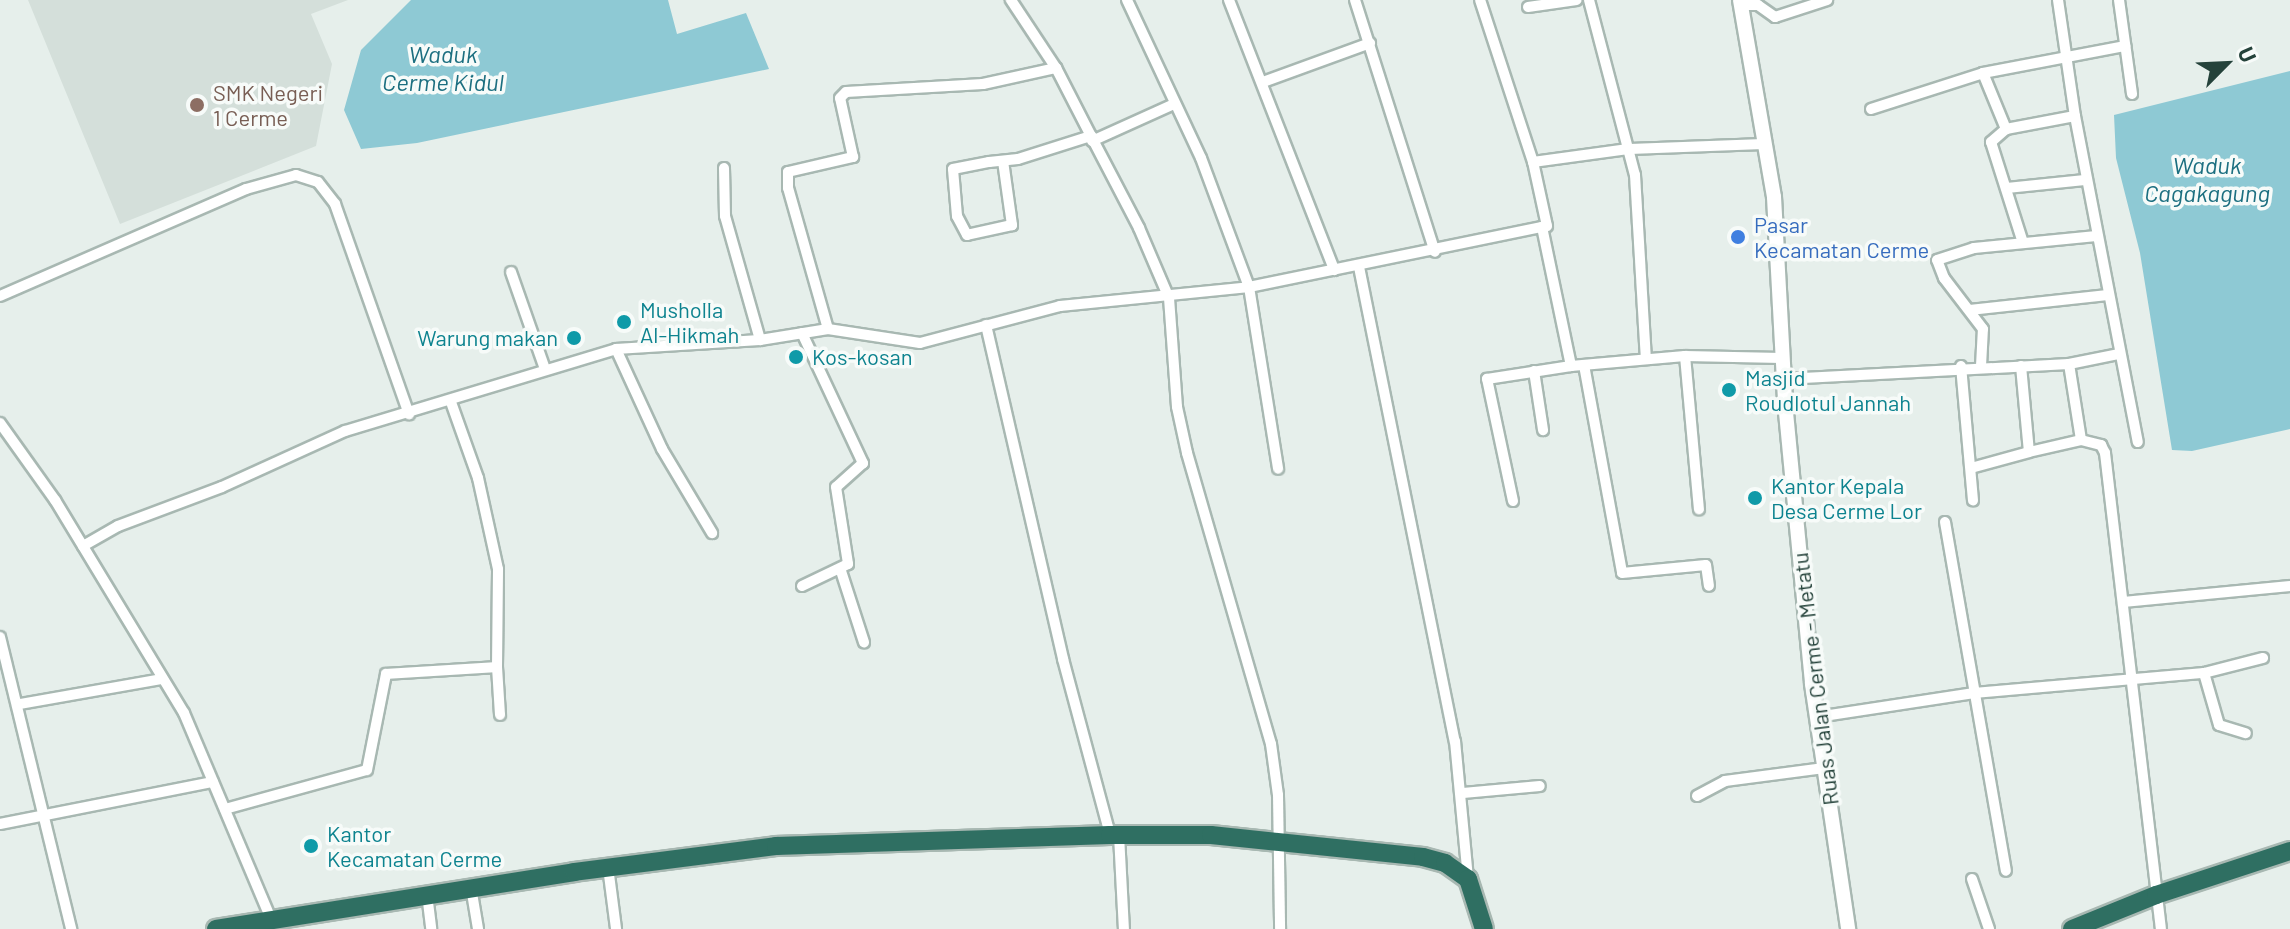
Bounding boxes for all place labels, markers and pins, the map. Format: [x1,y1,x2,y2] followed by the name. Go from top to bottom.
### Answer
[213,79,323,130] place label: SMK Negeri 1 Cerme
[188,96,206,114] marker: SMK Negeri 1 Cerme
[1754,211,1929,262] place label: Pasar Kecamatan Cerme
[1729,228,1747,246] marker: Pasar Kecamatan Cerme
[640,296,739,348] place label: Musholla Al-Hikmah
[615,313,633,331] marker: Musholla Al-Hikmah
[417,325,558,351] place label: Warung makan
[565,329,583,347] marker: Warung makan
[812,344,913,370] place label: Kos-kosan
[787,348,805,366] marker: Kos-kosan
[1745,364,1911,416] place label: Masjid Roudlotul Jannah
[1720,381,1738,399] marker: Masjid Roudlotul Jannah
[1771,472,1922,524] place label: Kantor Kepala Desa Cerme Lor
[1746,489,1764,507] marker: Kantor Kepala Desa Cerme Lor
[327,820,502,872] place label: Kantor Kecamatan Cerme
[302,837,320,855] marker: Kantor Kecamatan Cerme

